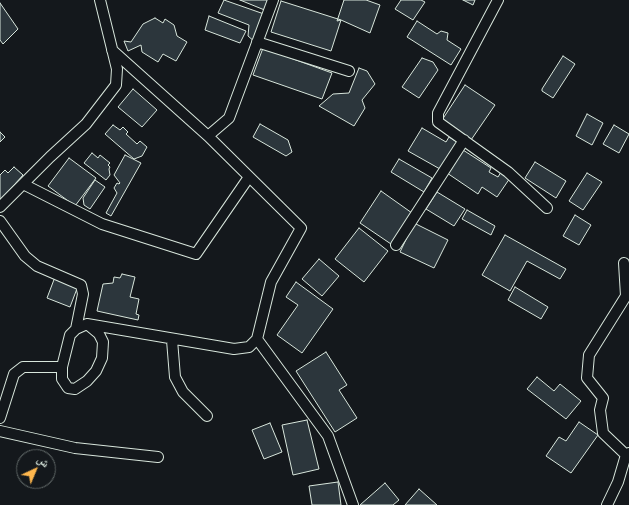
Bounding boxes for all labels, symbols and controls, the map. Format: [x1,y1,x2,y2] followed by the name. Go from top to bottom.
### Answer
[16,449,56,489] north arrow
[35,452,53,470] text: ش

